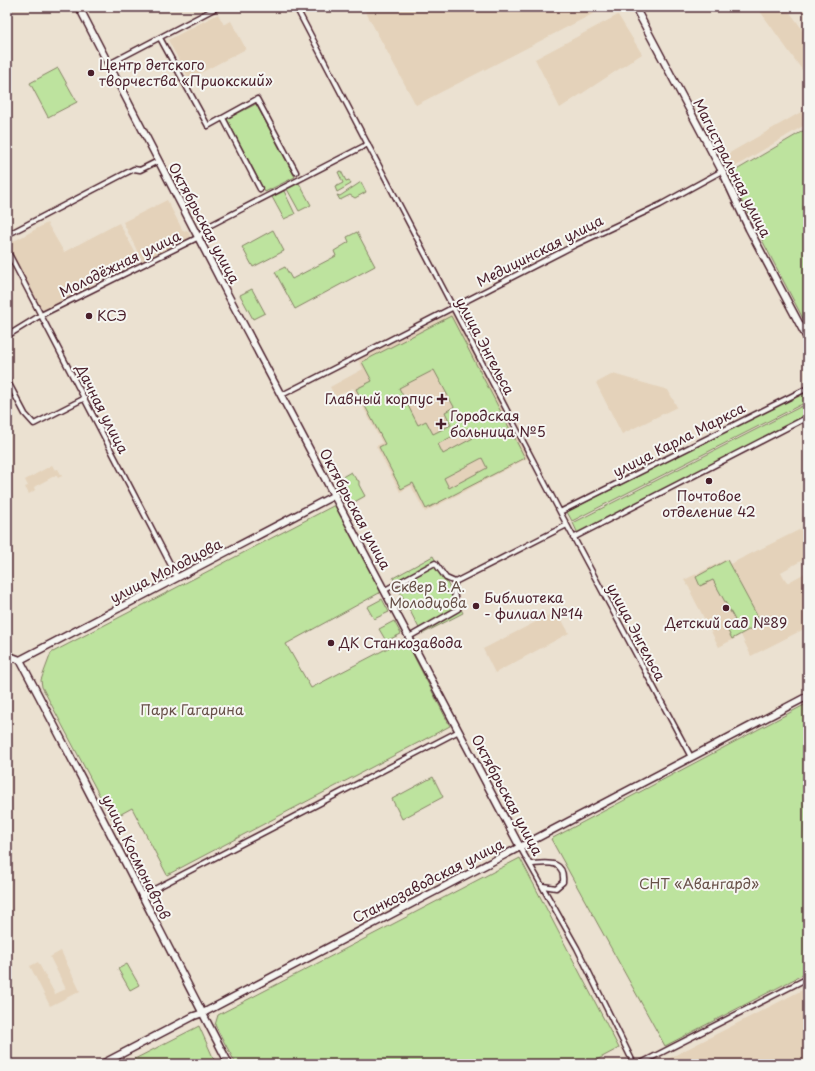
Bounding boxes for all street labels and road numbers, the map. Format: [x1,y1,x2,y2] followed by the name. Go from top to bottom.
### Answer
[688,95,777,241] street label: Магистральная улица
[164,158,245,287] street label: Октябрьская улица
[473,209,607,292] street label: Медицинская улица
[56,225,184,302] street label: Молодёжная улица
[451,293,520,399] street label: улица Энгельса
[70,360,134,457] street label: Дачная улица
[609,397,749,482] street label: улица Карла Маркса
[315,444,396,573] street label: Октябрьская улица
[106,533,226,608] street label: улица Молодцова
[602,579,671,685] street label: улица Энгельса
[467,730,548,859] street label: Октябрьская улица
[97,791,176,923] street label: улица Космонавтов
[348,833,507,928] street label: Станкозаводская улица

